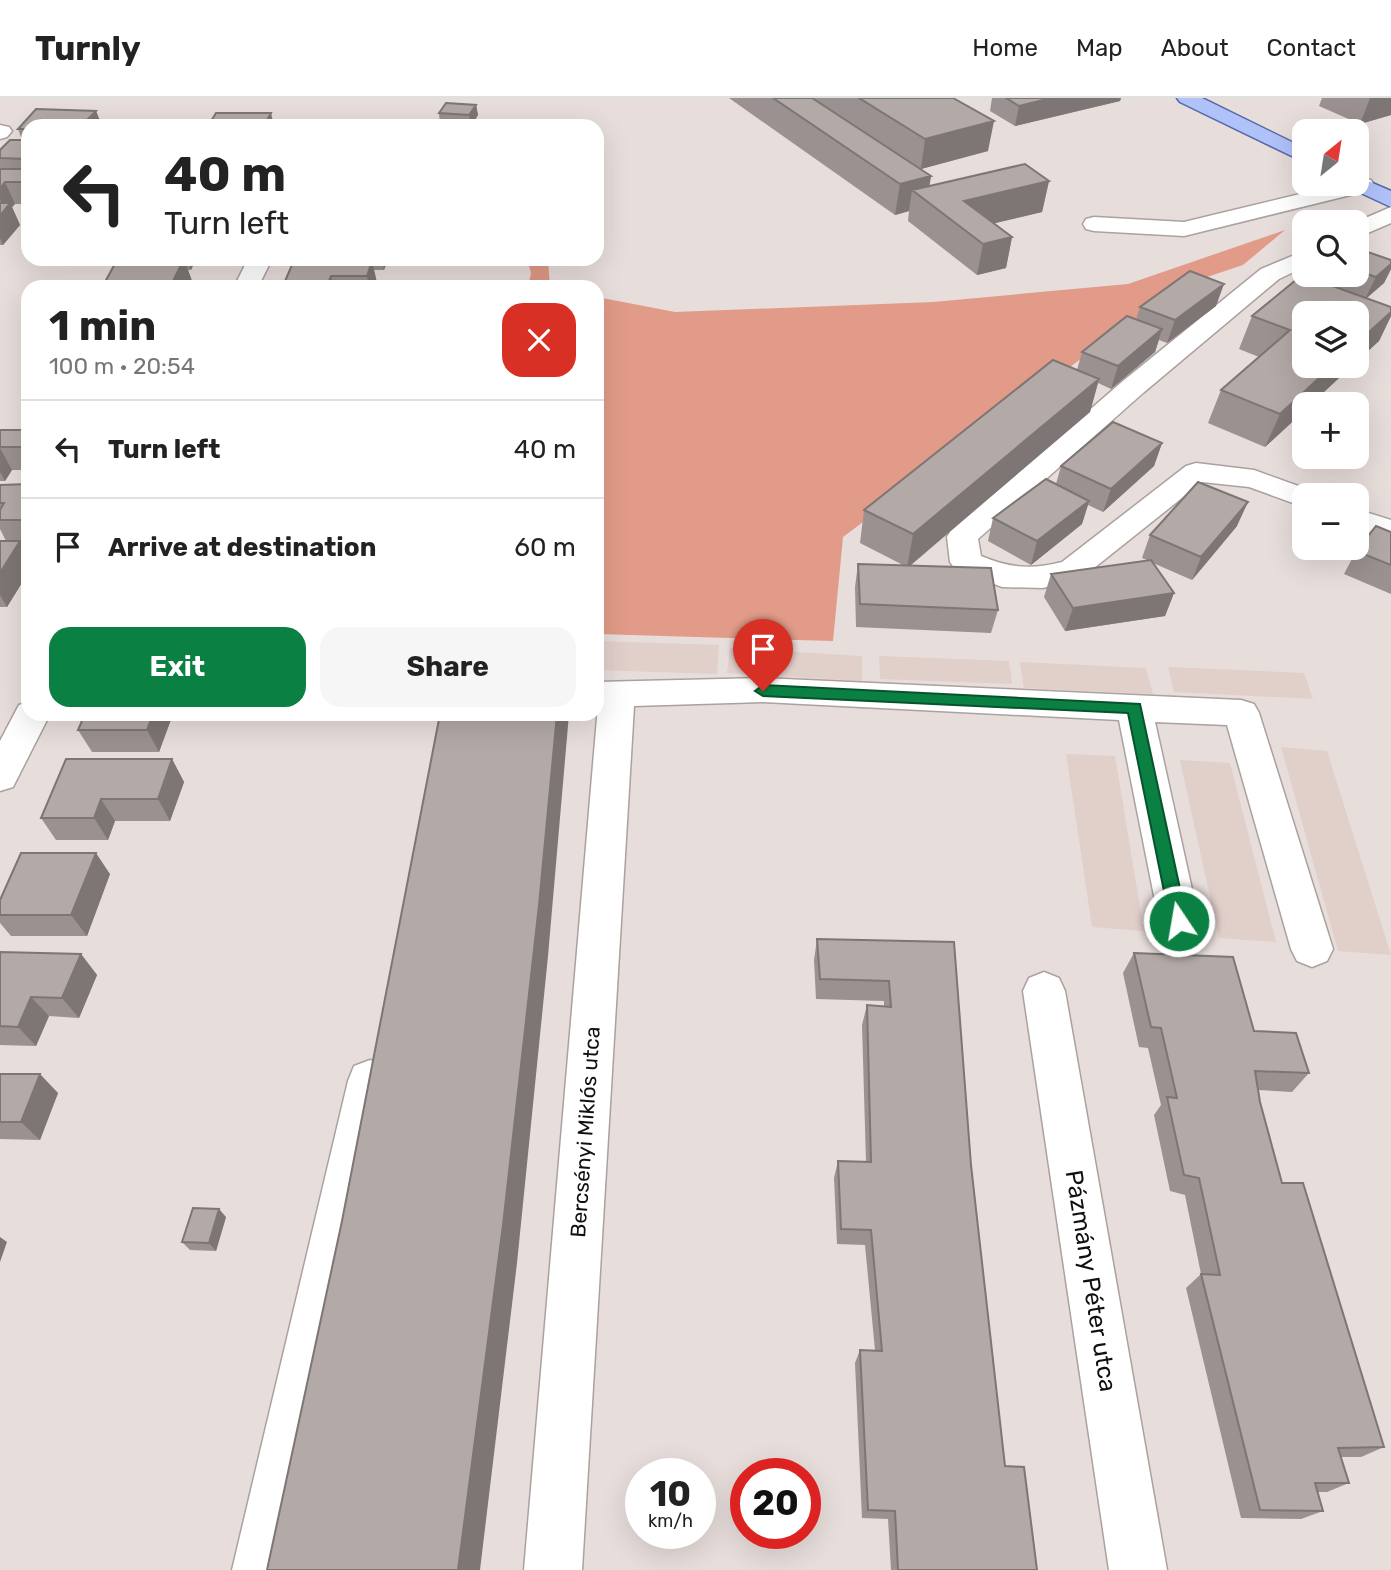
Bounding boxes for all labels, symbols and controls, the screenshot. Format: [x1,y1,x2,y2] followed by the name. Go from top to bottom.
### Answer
[35,29,141,68] text: Turnly
[972,34,1038,62] text: Home
[1076,34,1123,62] text: Map
[1161,34,1229,62] text: About
[1267,34,1356,62] text: Contact
[1292,119,1368,196] north arrow
[1292,119,1369,560] map controls
[164,145,286,203] text: 40 m
[49,147,140,238] icon: left
[164,204,289,242] text: Turn left
[1292,210,1369,287] button: search
[49,301,156,351] text: 1 min
[1292,301,1369,378] button: layers
[502,303,576,377] button: close
[49,352,195,380] text: 100 m · 20:54
[1292,392,1369,469] button: +
[49,430,87,468] icon: left
[108,434,220,465] text: Turn left
[514,434,576,465] text: 40 m
[1292,483,1369,560] button: −
[49,528,87,566] icon: arrive
[108,532,376,563] text: Arrive at destination
[514,532,576,563] text: 60 m
[733,619,793,691] pin
[49,627,306,707] button: Exit
[320,627,576,707] button: Share
[744,630,782,668] icon: arrive
[1142,884,1216,958] position arrow
[565,1026,605,1238] street label: Bercsényi Miklós utca
[1060,1168,1122,1394] street label: Pázmány Péter utca
[730,1458,821,1549] speed limit sign: 20
[650,1473,691,1515] text: 10
[648,1510,693,1532] text: km/h

